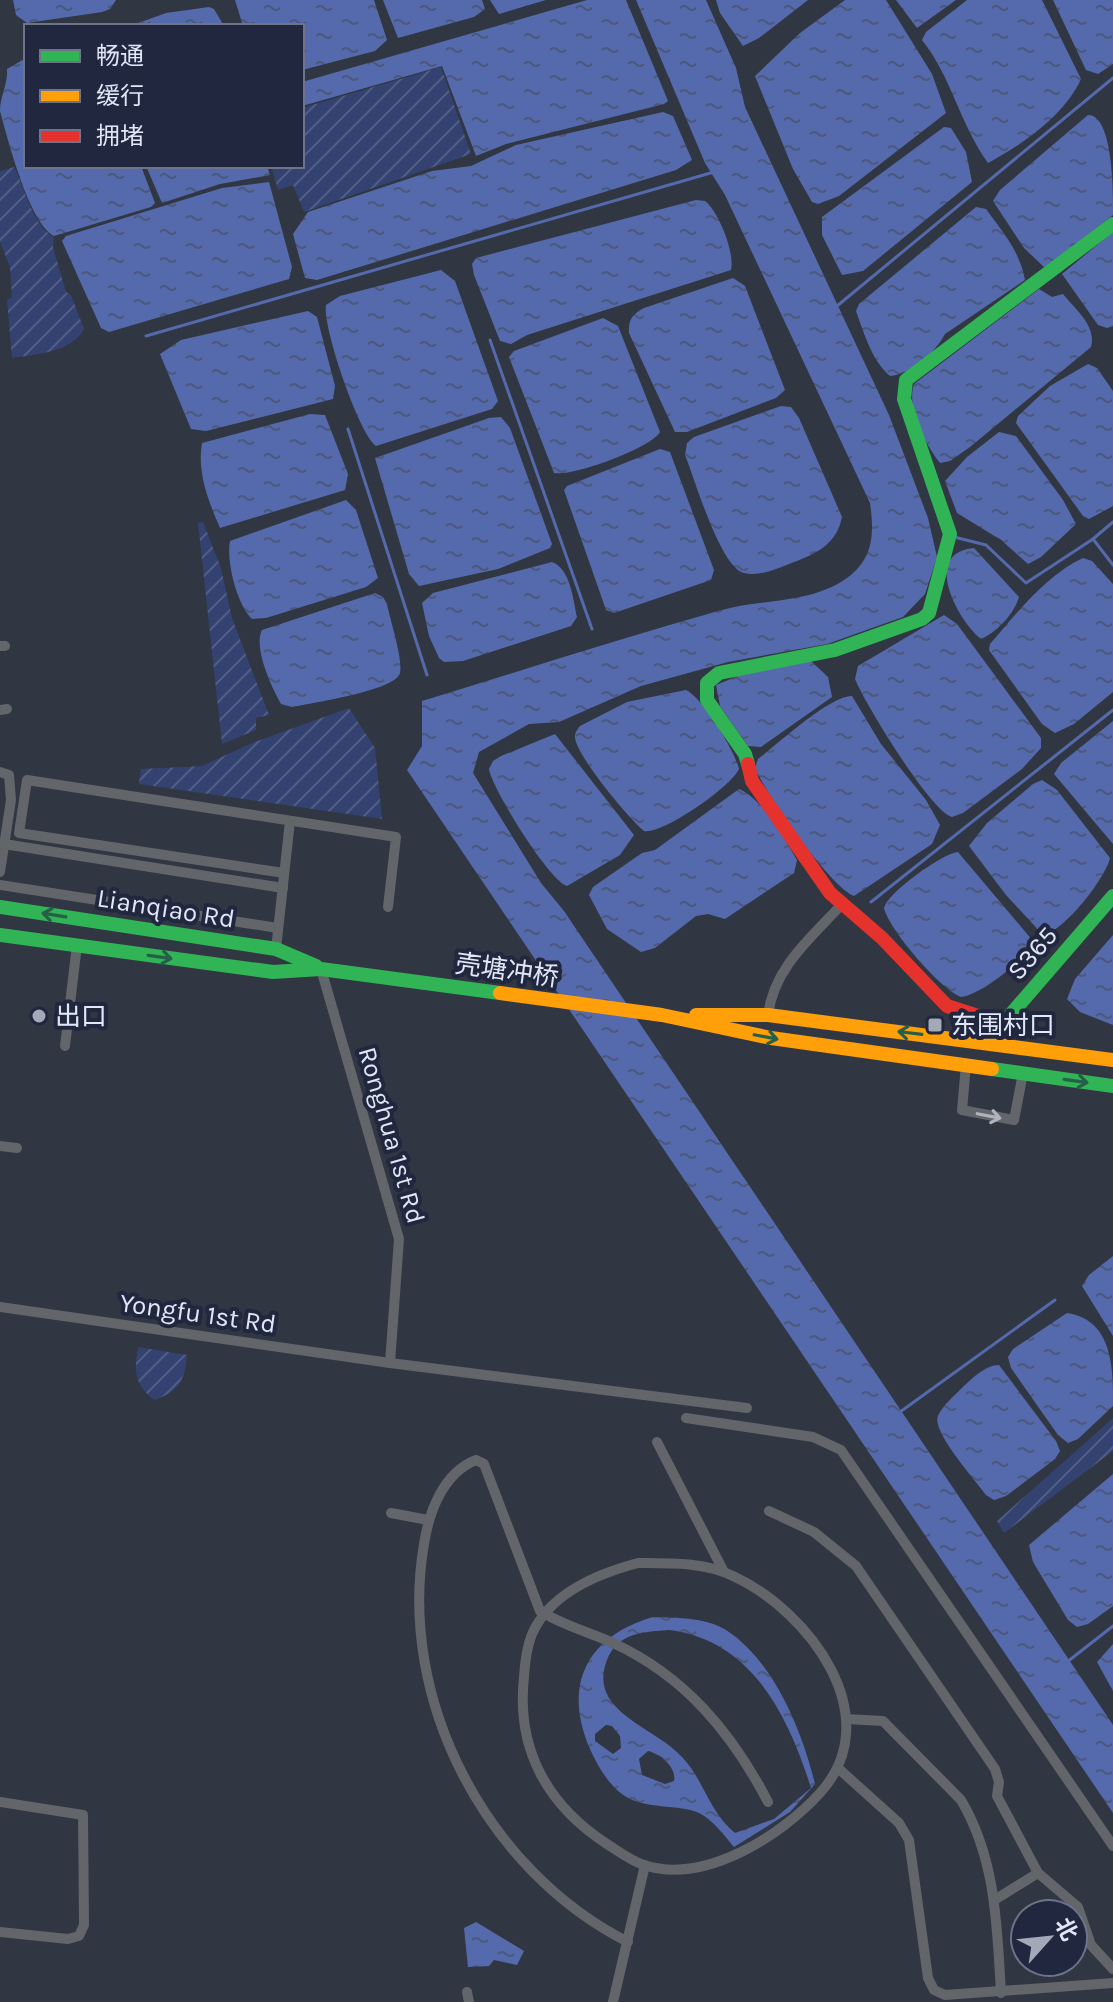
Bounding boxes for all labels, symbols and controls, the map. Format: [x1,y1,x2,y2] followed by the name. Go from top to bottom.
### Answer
[24,24,304,168] legend
[96,42,144,70] text: 畅通
[96,82,144,110] text: 缓行
[96,122,144,150] text: 拥堵
[95,882,237,935] street label: Lianqiao Rd
[42,907,67,922] one-way arrow
[1001,920,1064,986] street label: S365
[453,948,561,993] street label: 壳塘冲桥
[147,950,173,965] one-way arrow
[55,1001,107,1032] place label: 出口
[30,1007,48,1025] marker: 出口
[951,1010,1055,1041] place label: 东围村口
[926,1016,944,1034] marker: 东围村口
[897,1025,924,1040] one-way arrow
[753,1030,778,1045] one-way arrow
[352,1043,431,1227] street label: Ronghua 1st Rd
[1063,1074,1088,1089] one-way arrow
[976,1109,1002,1124] one-way arrow
[118,1287,278,1340] street label: Yongfu 1st Rd
[1009,1898,1089,1978] north arrow
[1049,1914,1083,1945] text: 北

